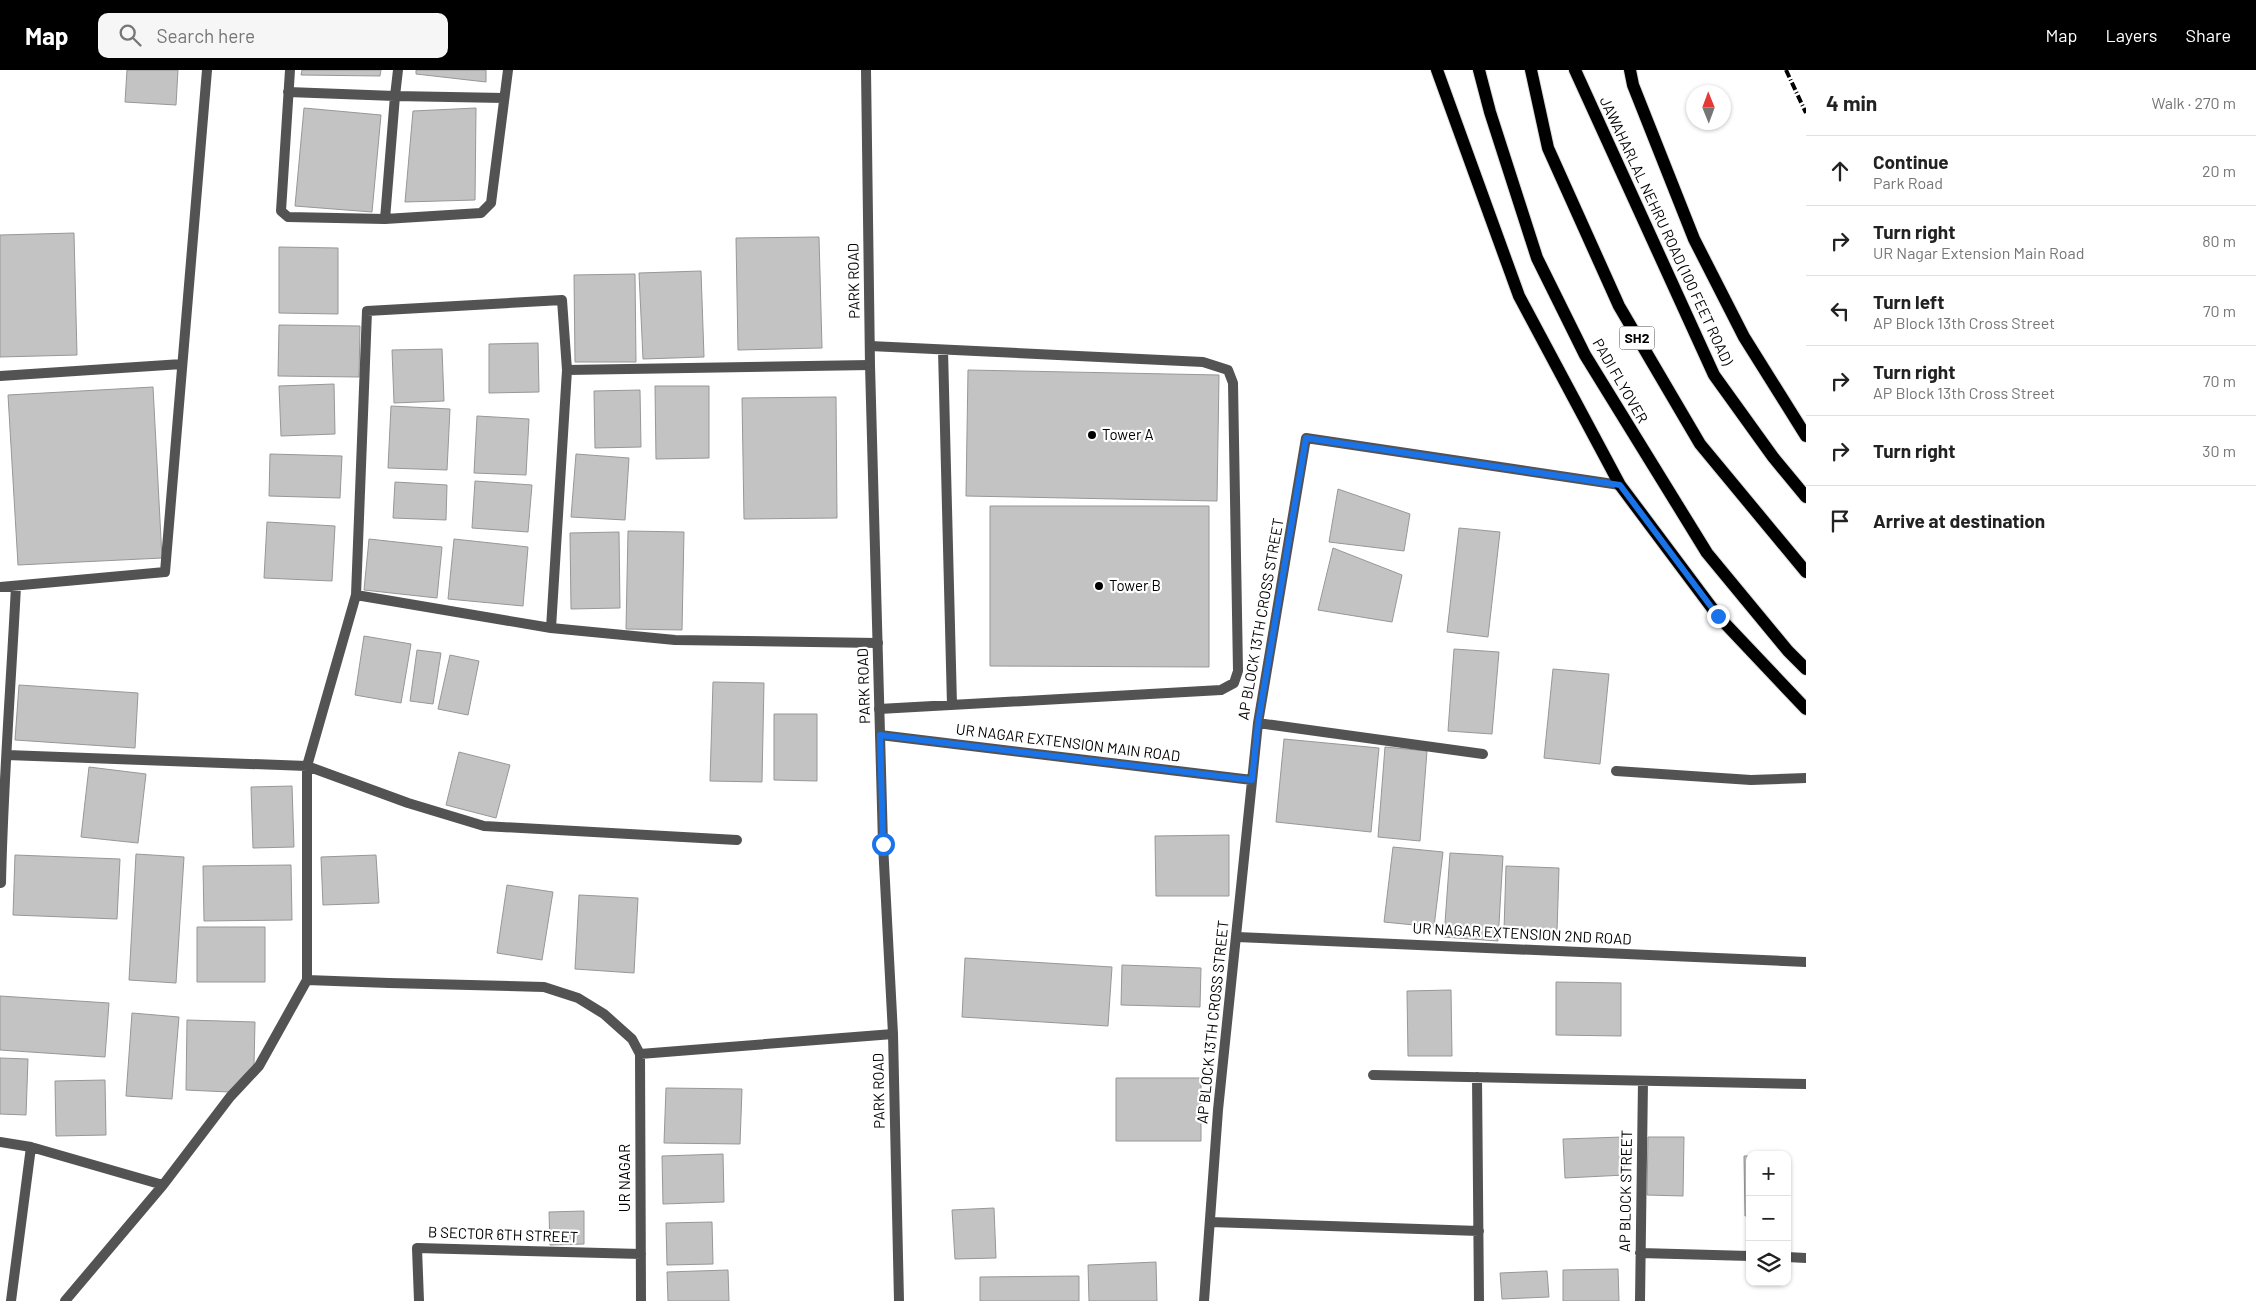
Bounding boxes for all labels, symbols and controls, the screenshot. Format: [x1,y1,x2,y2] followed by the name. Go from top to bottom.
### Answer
[98,13,448,58] search box
[25,21,68,50] text: Map
[116,21,144,49] icon: search
[156,24,255,47] text: Search here
[2045,24,2077,46] text: Map
[2105,24,2158,46] text: Layers
[2186,24,2231,46] text: Share
[1686,85,1731,130] north arrow
[1826,90,1877,115] text: 4 min
[1597,93,1737,368] street label: JAWAHARLAL NEHRU ROAD (100 FEET ROAD)
[2151,93,2236,112] text: Walk · 270 m
[1873,150,1949,173] text: Continue
[1826,157,1854,185] icon: ahead
[2202,161,2236,180] text: 20 m
[1873,173,1943,192] text: Park Road
[1873,220,1955,243] text: Turn right
[1826,227,1854,255] icon: right
[2202,231,2236,250] text: 80 m
[843,243,863,319] street label: PARK ROAD
[1873,243,2084,262] text: UR Nagar Extension Main Road
[1873,290,1944,313] text: Turn left
[1826,297,1854,325] icon: left
[2203,301,2236,320] text: 70 m
[1873,313,2055,332] text: AP Block 13th Cross Street
[1620,326,1654,350] road number: SH2
[1589,335,1652,426] street label: PADI FLYOVER
[1873,360,1955,383] text: Turn right
[1826,367,1854,395] icon: right
[2203,371,2236,390] text: 70 m
[1873,383,2055,402] text: AP Block 13th Cross Street
[1102,425,1153,443] place label: Tower A
[1086,429,1098,441] marker: Tower A
[1826,437,1854,465] icon: right
[1873,439,1955,462] text: Turn right
[2202,441,2236,460] text: 30 m
[1826,507,1854,535] icon: arrive
[1873,509,2045,532] text: Arrive at destination
[1233,516,1287,721] street label: AP BLOCK 13TH CROSS STREET
[1109,576,1161,594] place label: Tower B
[1093,580,1105,592] marker: Tower B
[1707,605,1730,628] route end
[853,648,873,724] street label: PARK ROAD
[955,719,1181,765] street label: UR NAGAR EXTENSION MAIN ROAD
[872,833,895,856] route start
[1412,918,1632,948] street label: UR NAGAR EXTENSION 2ND ROAD
[1192,919,1232,1125] street label: AP BLOCK 13TH CROSS STREET
[868,1053,888,1129] street label: PARK ROAD
[1615,1130,1635,1252] street label: AP BLOCK STREET
[615,1144,633,1212] street label: UR NAGAR
[1746,1151,1791,1286] map controls
[1746,1151,1791,1196] button: +
[1746,1196,1791,1241] button: −
[428,1222,579,1246] street label: B SECTOR 6TH STREET
[1746,1241,1791,1286] button: layers

